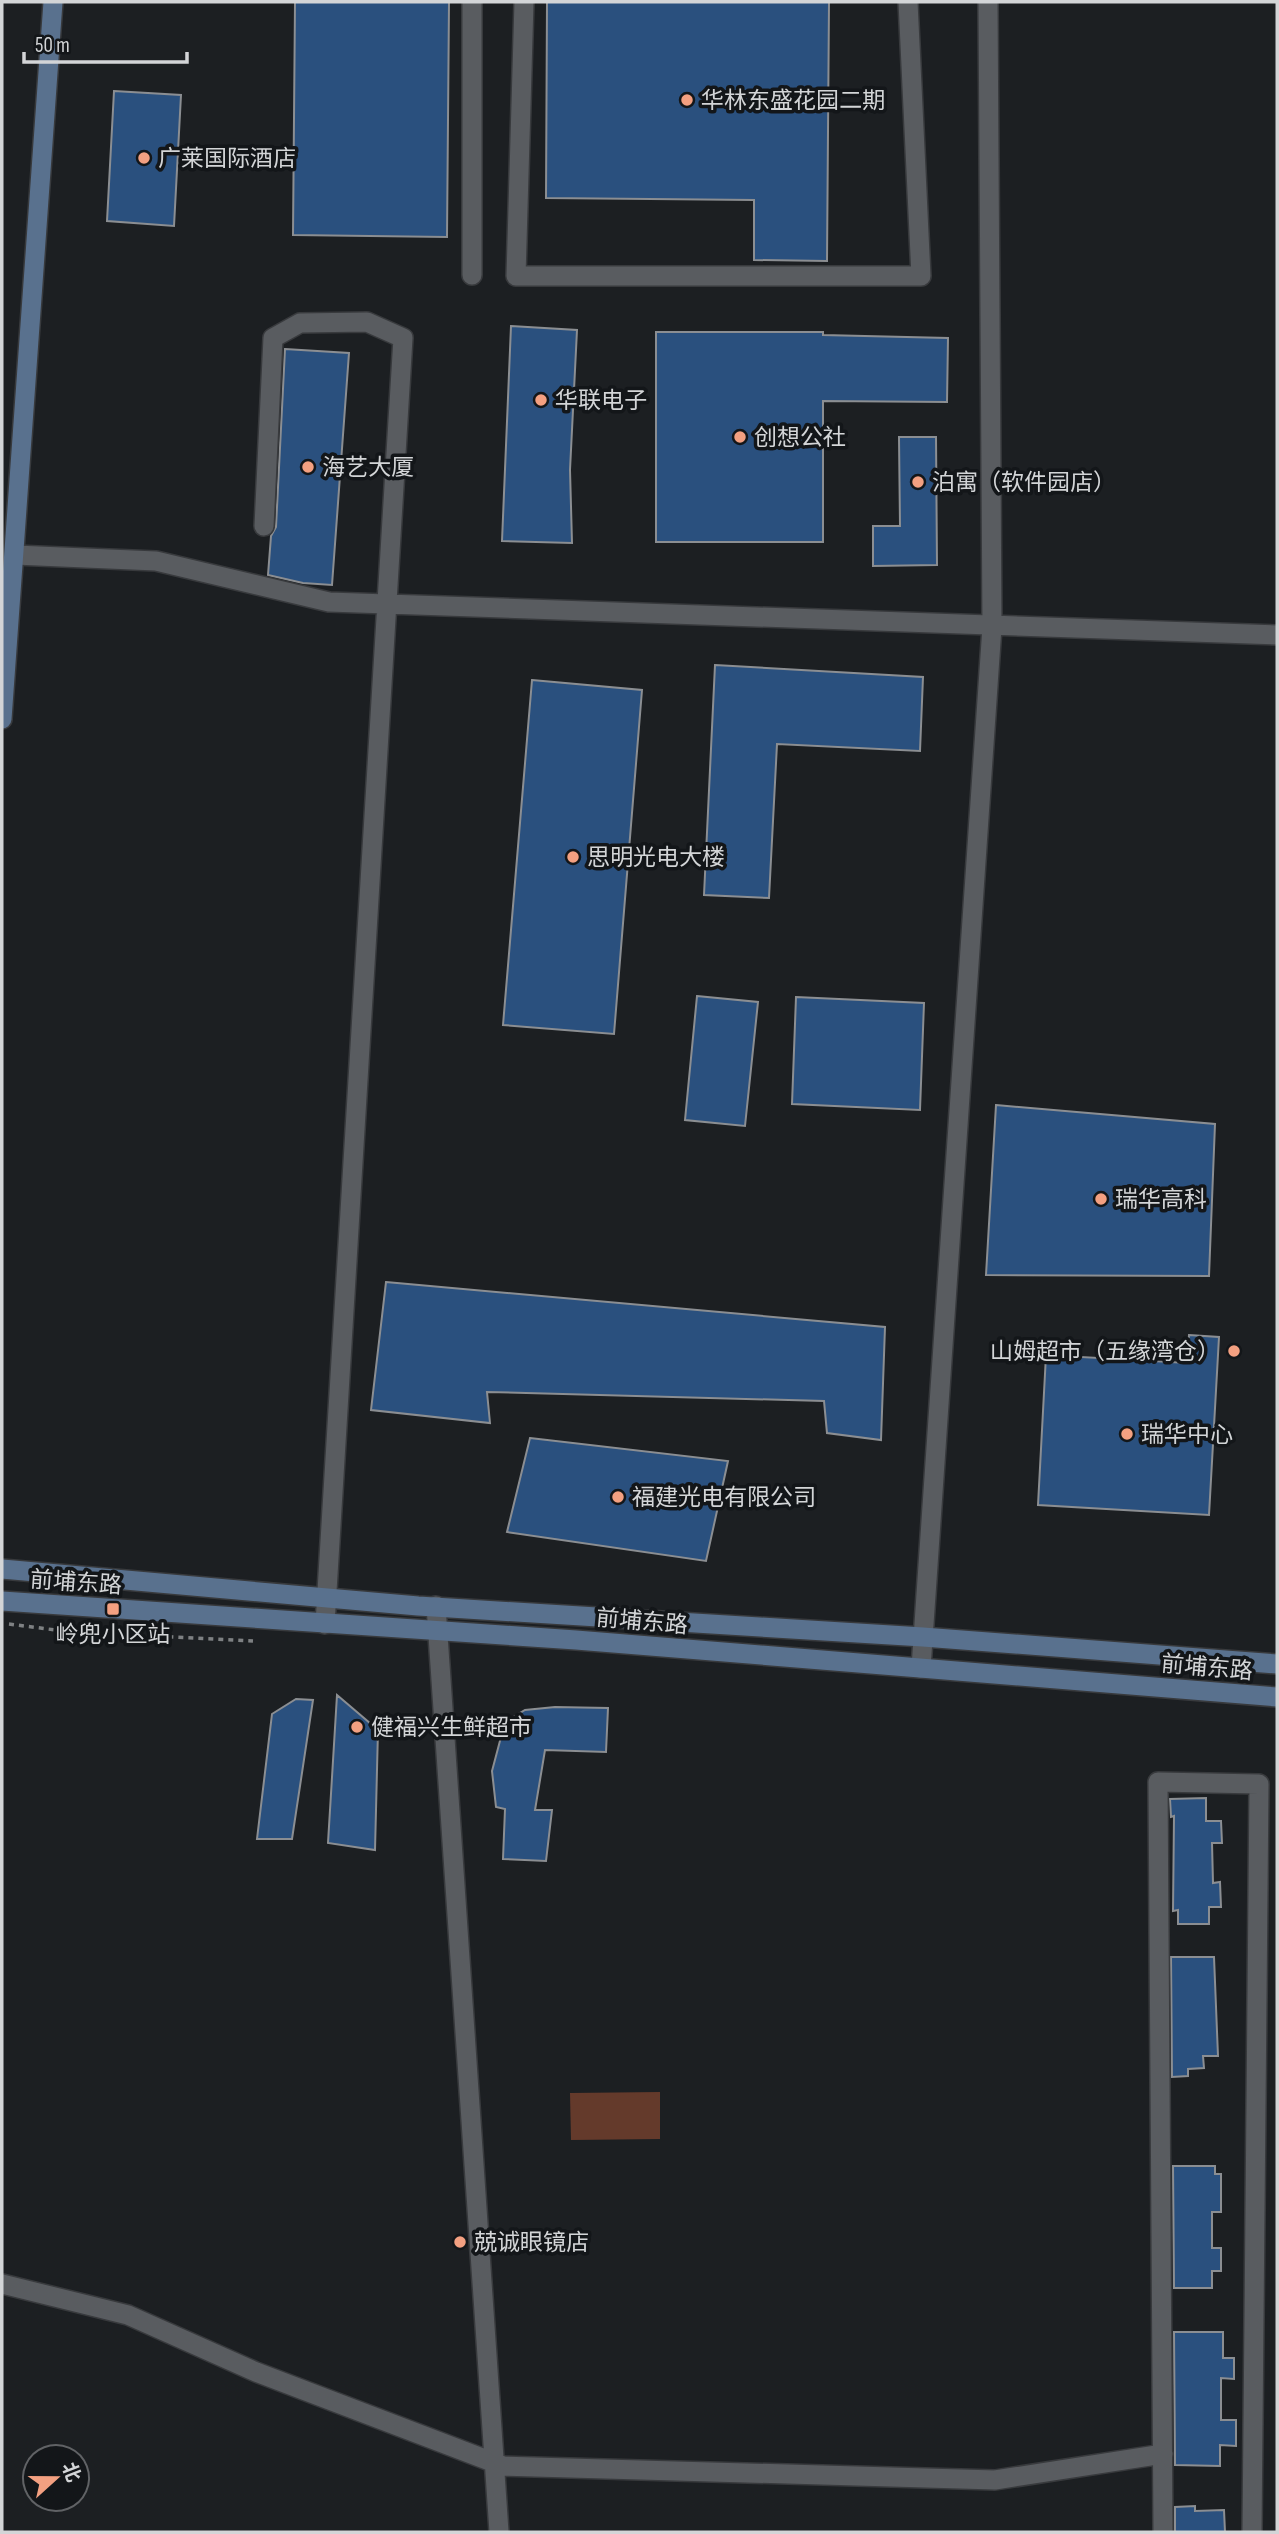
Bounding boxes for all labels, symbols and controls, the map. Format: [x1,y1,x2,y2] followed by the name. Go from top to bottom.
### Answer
[24,21,187,65] scale bar
[35,33,70,58] text: 50 m
[701,87,885,115] place label: 华林东盛花园二期
[679,92,695,108] marker: 华林东盛花园二期
[158,145,296,173] place label: 广莱国际酒店
[136,150,152,166] marker: 广莱国际酒店
[555,387,647,415] place label: 华联电子
[533,392,549,408] marker: 华联电子
[754,424,846,452] place label: 创想公社
[732,429,748,445] marker: 创想公社
[322,454,414,482] place label: 海艺大厦
[300,459,316,475] marker: 海艺大厦
[932,469,1116,497] place label: 泊寓（软件园店）
[910,474,926,490] marker: 泊寓（软件园店）
[587,844,725,872] place label: 思明光电大楼
[565,849,581,865] marker: 思明光电大楼
[1115,1186,1207,1214] place label: 瑞华高科
[1093,1191,1109,1207] marker: 瑞华高科
[990,1338,1220,1366] place label: 山姆超市（五缘湾仓）
[1226,1343,1242,1359] marker: 山姆超市（五缘湾仓）
[1141,1421,1233,1449] place label: 瑞华中心
[1119,1426,1135,1442] marker: 瑞华中心
[632,1484,816,1512] place label: 福建光电有限公司
[610,1489,626,1505] marker: 福建光电有限公司
[29,1566,123,1600] street label: 前埔东路
[105,1601,121,1617] marker: 岭兜小区站
[595,1604,689,1640] street label: 前埔东路
[56,1621,171,1649] place label: 岭兜小区站
[1160,1650,1254,1686] street label: 前埔东路
[371,1714,532,1742] place label: 健福兴生鲜超市
[349,1719,365,1735] marker: 健福兴生鲜超市
[474,2229,589,2257] place label: 兢诚眼镜店
[452,2234,468,2250] marker: 兢诚眼镜店
[21,2443,91,2513] north arrow
[56,2459,85,2485] text: 北

